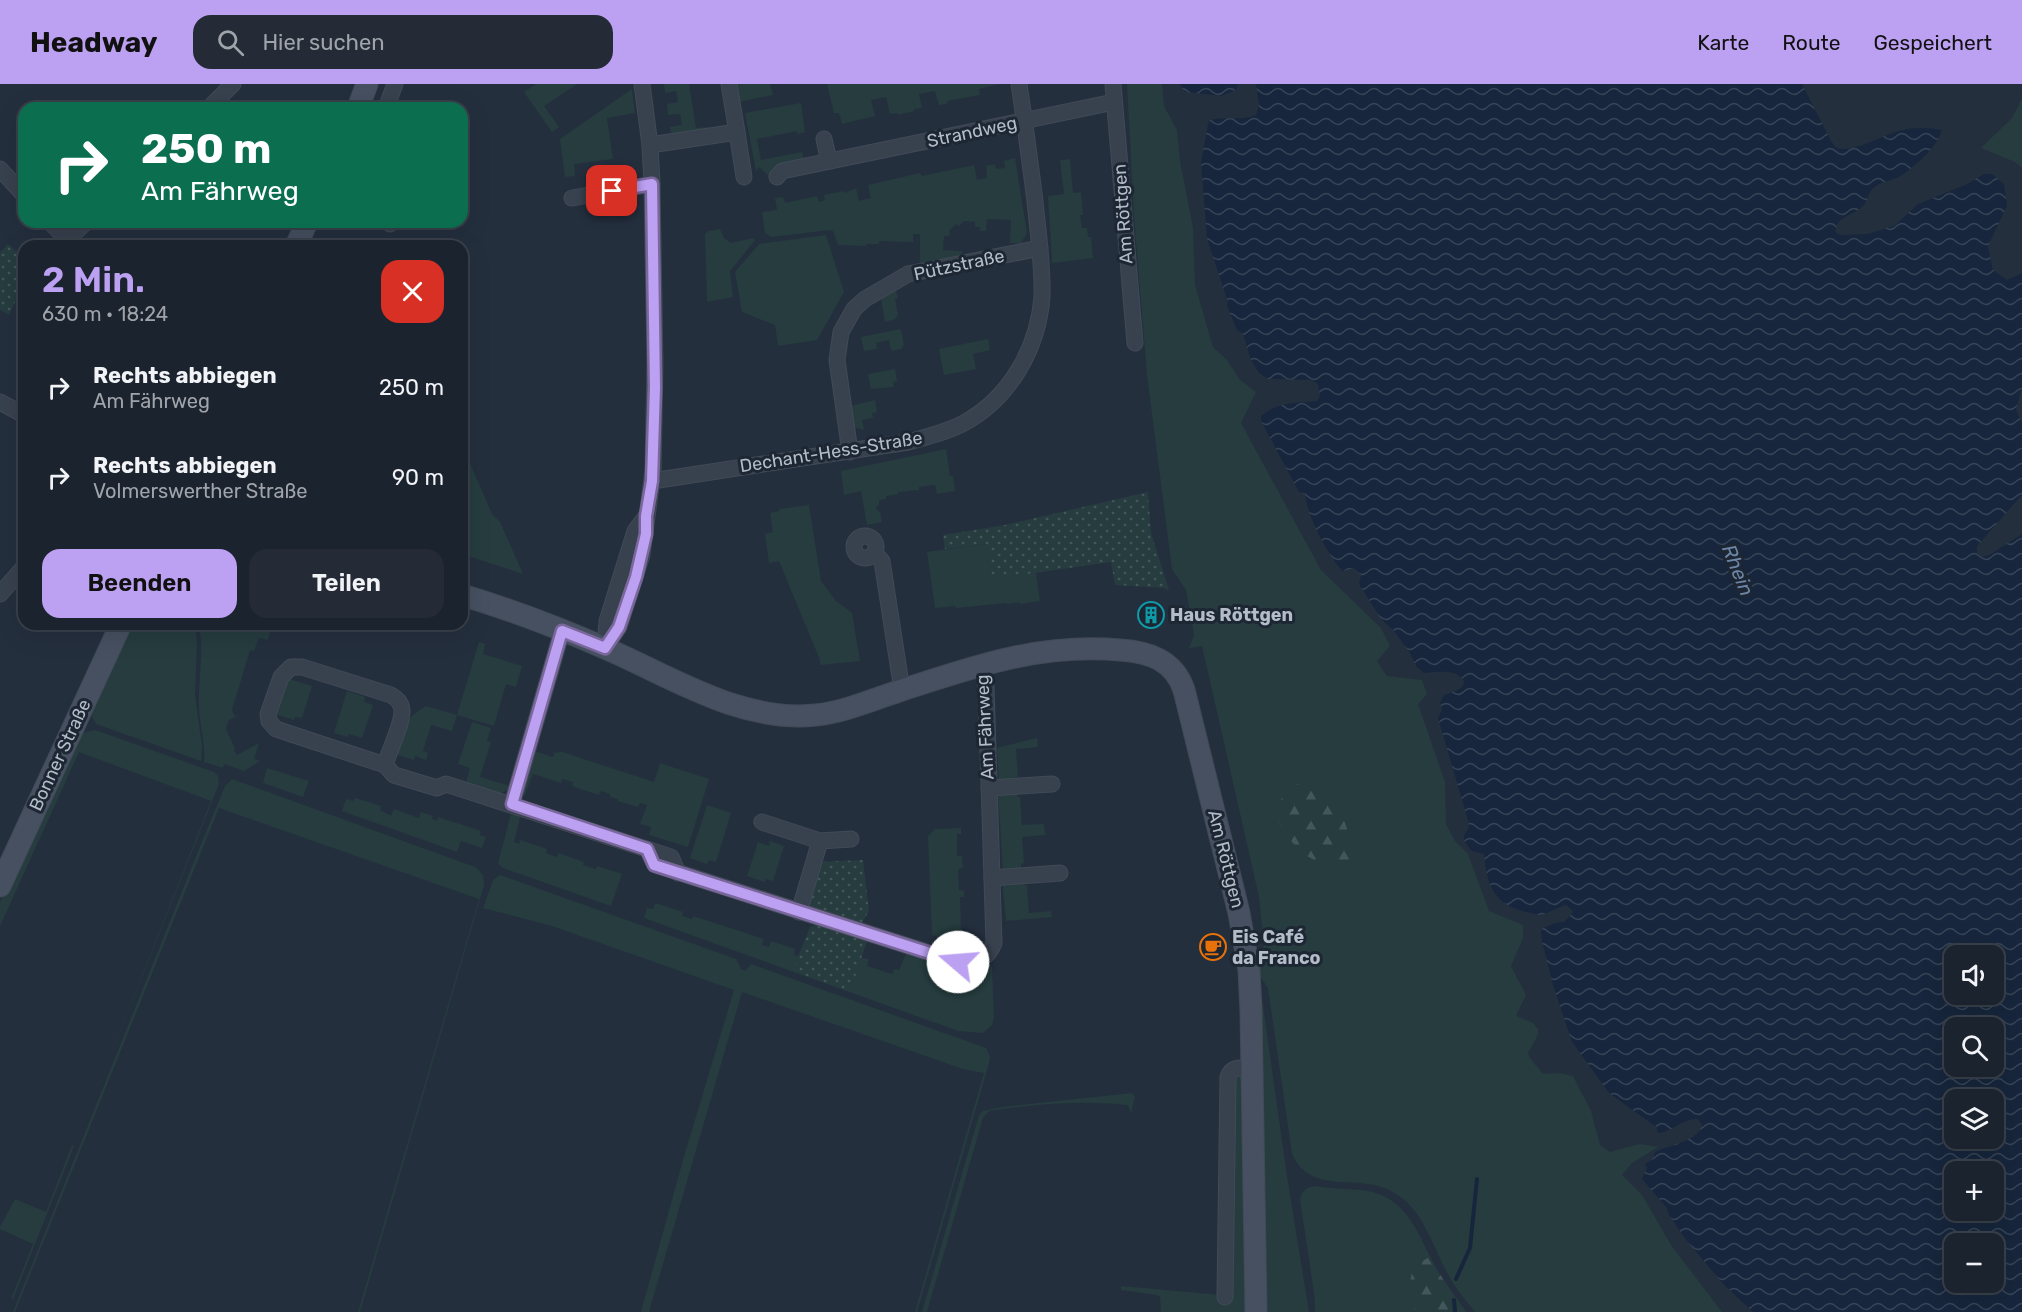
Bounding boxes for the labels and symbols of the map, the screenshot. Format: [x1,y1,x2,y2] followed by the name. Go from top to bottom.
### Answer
[925,112,1019,152] street label: Strandweg
[1109,163,1137,265] street label: Am Röttgen
[586,165,637,216] pin
[912,245,1006,285] street label: Pützstraße
[738,427,924,477] street label: Dechant-Hess-Straße
[1717,541,1759,599] water label: Rhein
[1136,600,1166,630] building icon: Haus Röttgen
[1170,604,1293,626] place label: Haus Röttgen
[971,674,999,780] street label: Am Fährweg
[25,696,95,814] street label: Bonner Straße
[1203,808,1249,910] street label: Am Röttgen
[1232,926,1321,969] place label: Eis Café da Franco
[926,930,990,994] position arrow
[1198,932,1228,962] cafe icon: Eis Café da Franco

